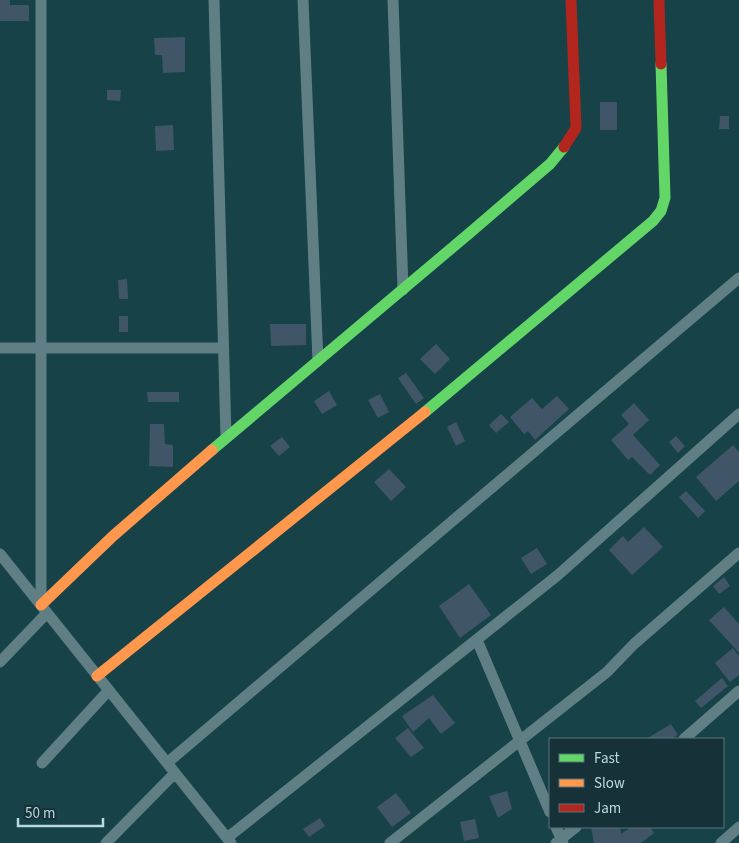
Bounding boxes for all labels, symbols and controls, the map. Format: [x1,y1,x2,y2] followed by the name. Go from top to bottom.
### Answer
[549,738,724,828] legend
[594,748,620,769] text: Fast
[594,773,625,794] text: Slow
[18,796,102,828] scale bar
[594,798,621,819] text: Jam
[25,803,55,824] text: 50 m

